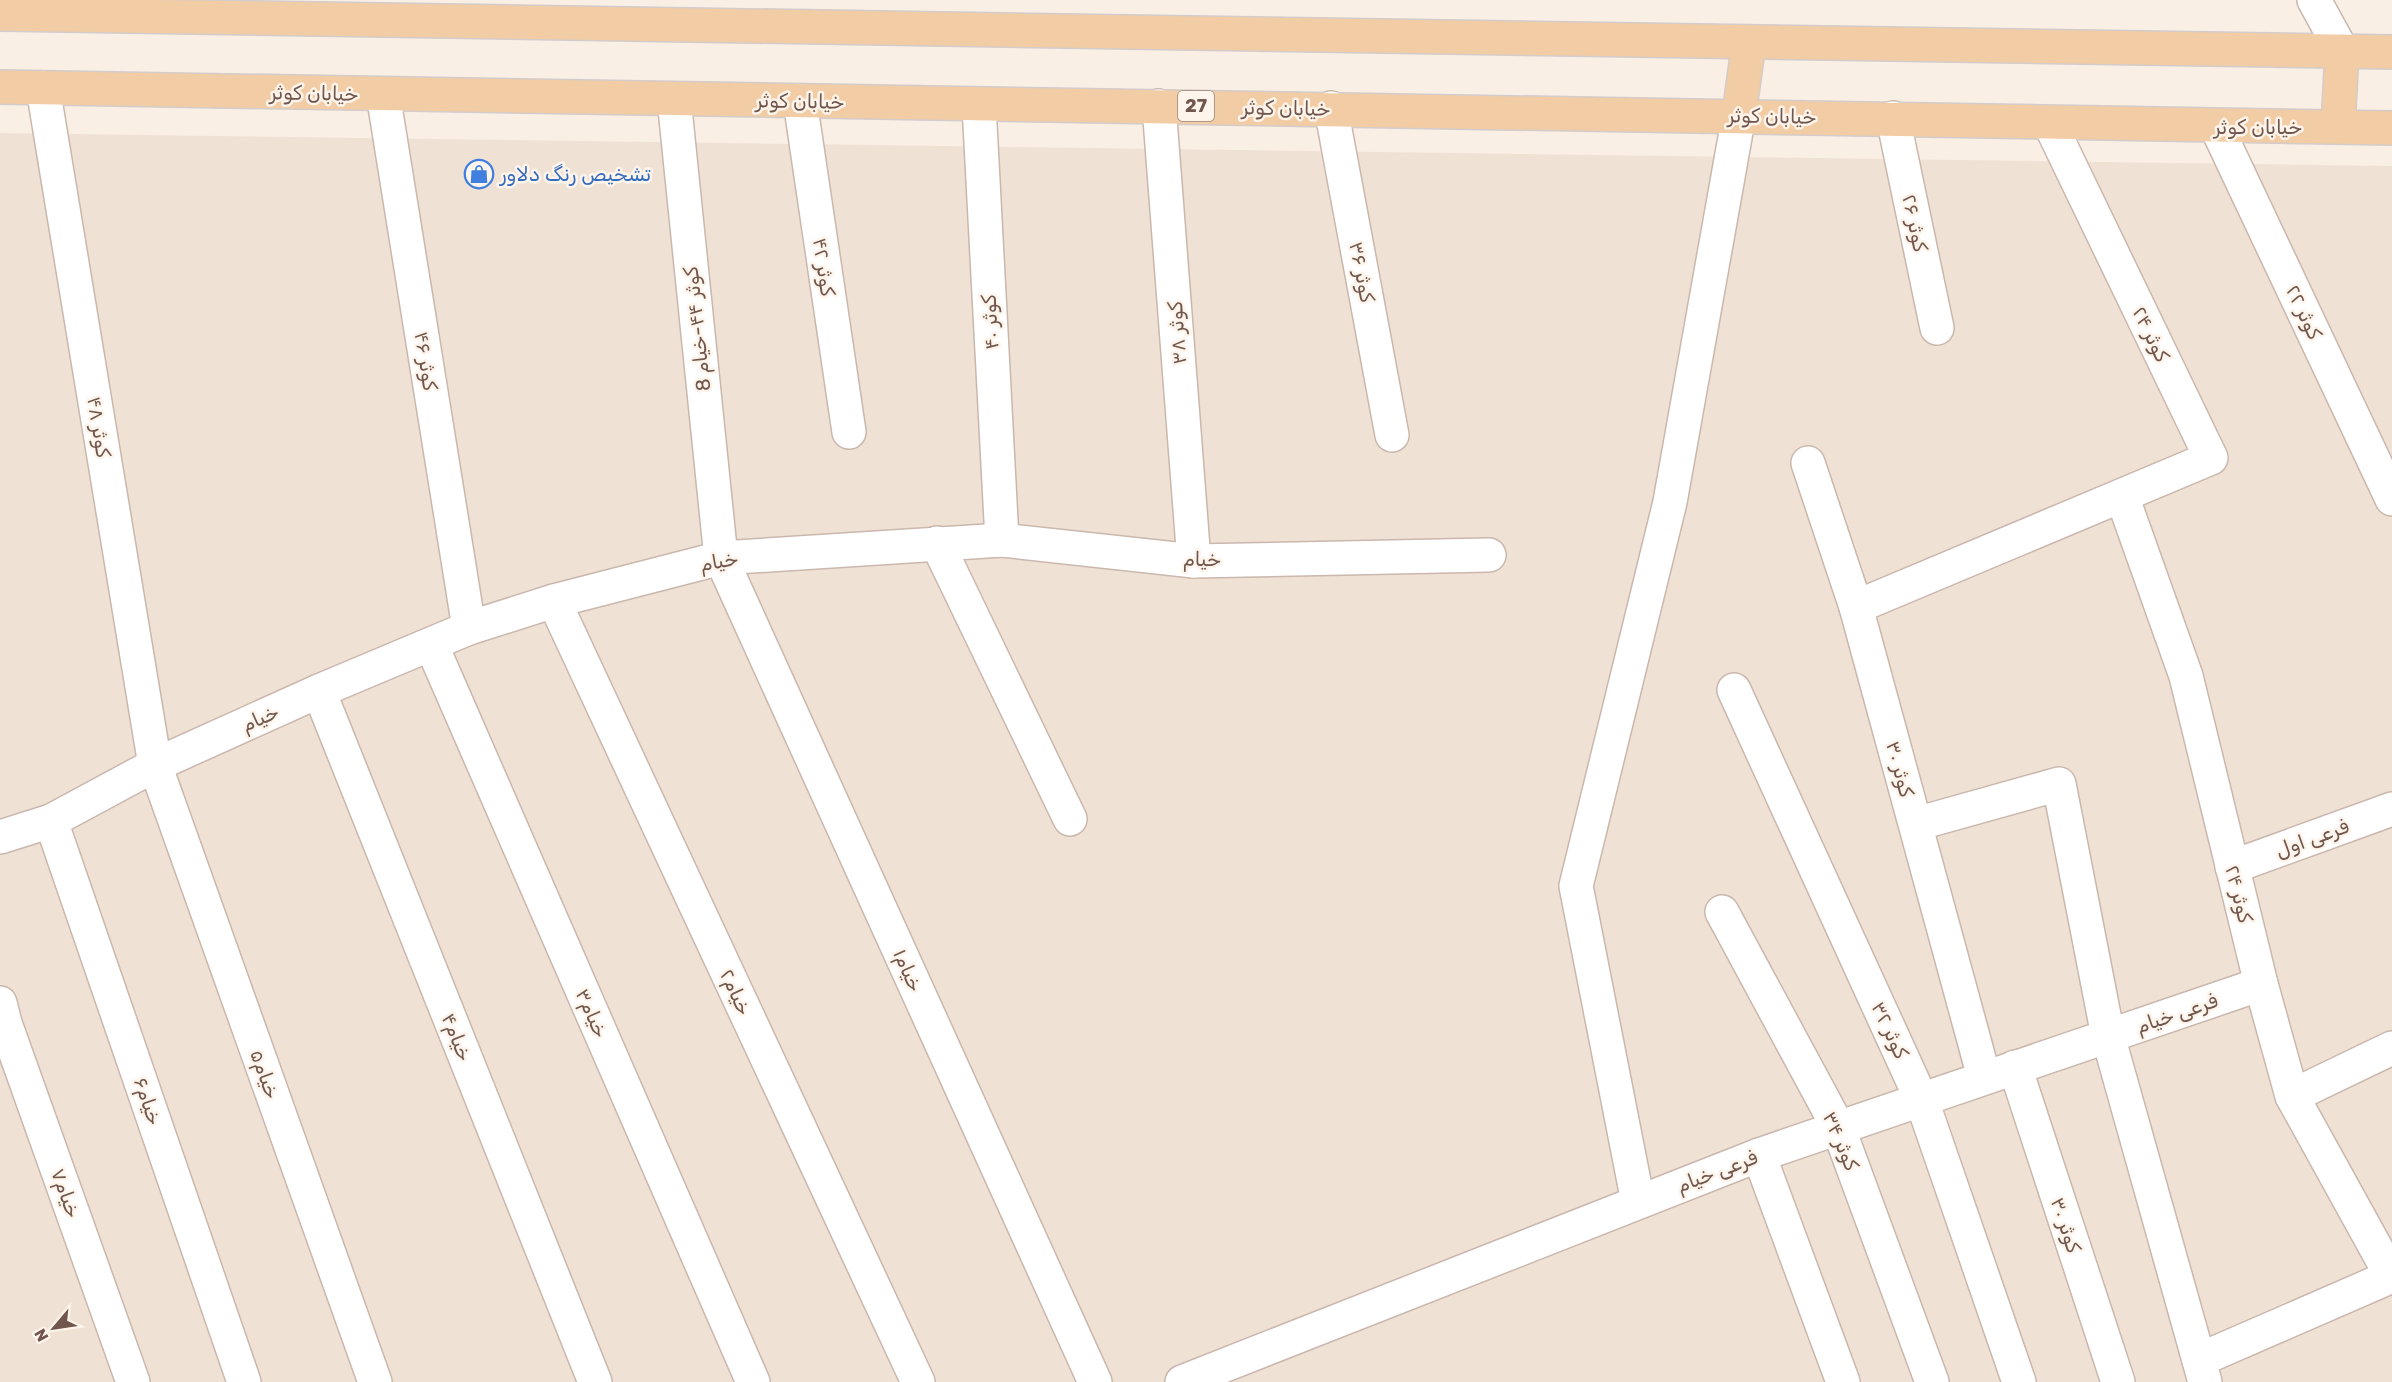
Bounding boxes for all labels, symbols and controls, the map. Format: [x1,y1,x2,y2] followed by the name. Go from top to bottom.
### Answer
[268,80,359,106] street label: خیابان کوثر
[754,88,845,114] street label: خیابان کوثر
[1178,91,1214,121] road number: 27
[1240,95,1331,121] street label: خیابان کوثر
[1726,103,1817,129] street label: خیابان کوثر
[2213,115,2302,139] street label: خیابان کوثر
[463,158,495,190] shop icon: تشخیص رنگ دلاور
[499,162,651,186] place label: تشخیص رنگ دلاور
[1897,192,1933,254] street label: کوثر ۲۶
[808,236,840,298] street label: کوثر ۴۲
[1344,240,1380,304] street label: کوثر ۳۶
[679,265,717,393] street label: کوثر ۴۴-خیام 8
[2281,281,2327,343] street label: کوثر ۲۲
[977,294,1003,350] street label: کوثر ۴۰
[1163,301,1191,365] street label: کوثر ۳۸
[2127,302,2175,366] street label: کوثر ۲۴
[409,330,443,392] street label: کوثر ۴۶
[82,395,116,459] street label: کوثر ۴۸
[698,546,740,578] street label: خیام
[1183,547,1221,573] street label: خیام
[238,699,283,739] street label: خیام
[1881,738,1919,800] street label: کوثر ۳۰
[2272,814,2352,862] street label: فرعی اول
[2220,863,2258,925] street label: کوثر ۲۴
[886,945,928,996] street label: خیام۱
[713,965,757,1020] street label: خیام۲
[569,985,613,1042] street label: خیام۳
[2133,988,2222,1040] street label: فرعی خیام
[1866,998,1914,1062] street label: کوثر ۳۲
[435,1010,477,1065] street label: خیام۴
[243,1046,285,1103] street label: خیام۵
[127,1074,167,1129] street label: خیام۶
[1818,1108,1864,1174] street label: کوثر ۳۴
[1673,1145,1762,1199] street label: فرعی خیام
[44,1165,86,1222] street label: خیام۷
[2046,1194,2086,1256] street label: کوثر ۳۰
[24,1298,84,1358] north arrow
[30,1325,52,1345] text: N

